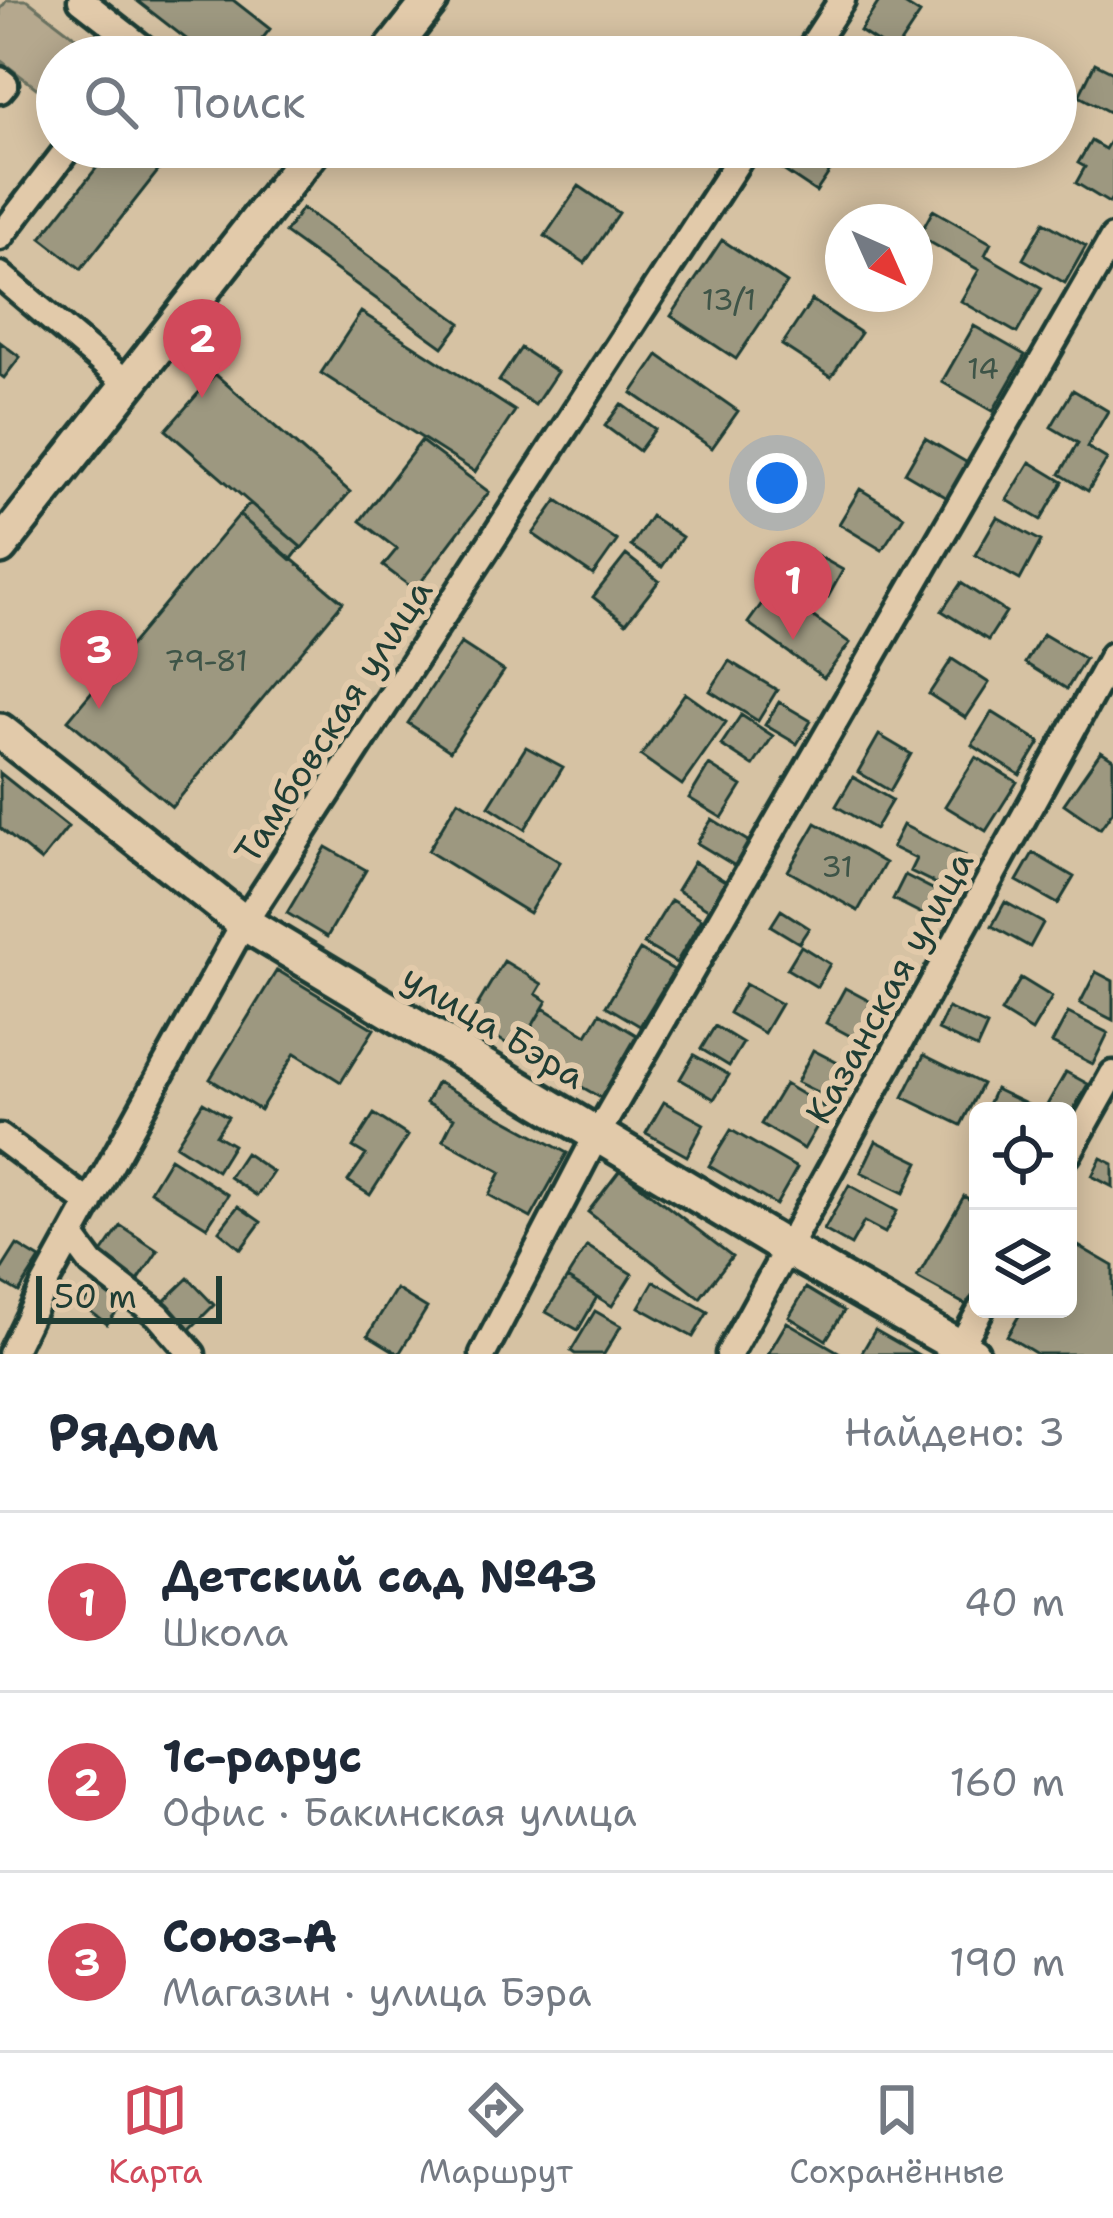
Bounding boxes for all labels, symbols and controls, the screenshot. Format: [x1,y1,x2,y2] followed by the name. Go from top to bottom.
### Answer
[36,36,1077,168] search box
[78,69,144,135] icon: search
[174,72,305,132] text: Поиск
[825,204,933,312] north arrow
[702,279,756,320] house number: 13/1
[163,299,241,398] pin: 2
[967,348,999,389] house number: 14
[747,453,807,513] your location
[754,541,832,640] pin: 1
[223,570,444,873] street label: Тамбовская улица
[60,610,138,709] pin: 3
[164,640,248,681] house number: 79-81
[794,842,985,1133] street label: Казанская улица
[821,846,853,887] house number: 31
[393,953,594,1100] street label: улица Бэра
[969,1102,1077,1318] map controls
[969,1102,1077,1210] button: locate
[969,1210,1077,1318] button: layers
[36,1270,222,1323] scale bar
[54,1274,137,1319] text: 50 m
[48,1398,219,1466] text: Рядом
[844,1406,1065,1458] text: Найдено: 3
[162,1546,597,1606] text: Детский сад №43
[78,1576,96,1628] text: 1
[964,1576,1065,1628] text: 40 m
[162,1606,288,1658] text: Школа
[162,1726,362,1786] text: 1с-рарус
[73,1756,101,1808] text: 2
[950,1756,1065,1808] text: 160 m
[162,1786,637,1838] text: Офис · Бакинская улица
[162,1906,337,1966] text: Союз-А
[73,1936,101,1988] text: 3
[949,1936,1065,1988] text: 190 m
[162,1966,591,2018] text: Магазин · улица Бэра
[108,2077,203,2194] tab: Карта
[419,2077,573,2194] tab: Маршрут
[789,2077,1005,2194] tab: Сохранённые

